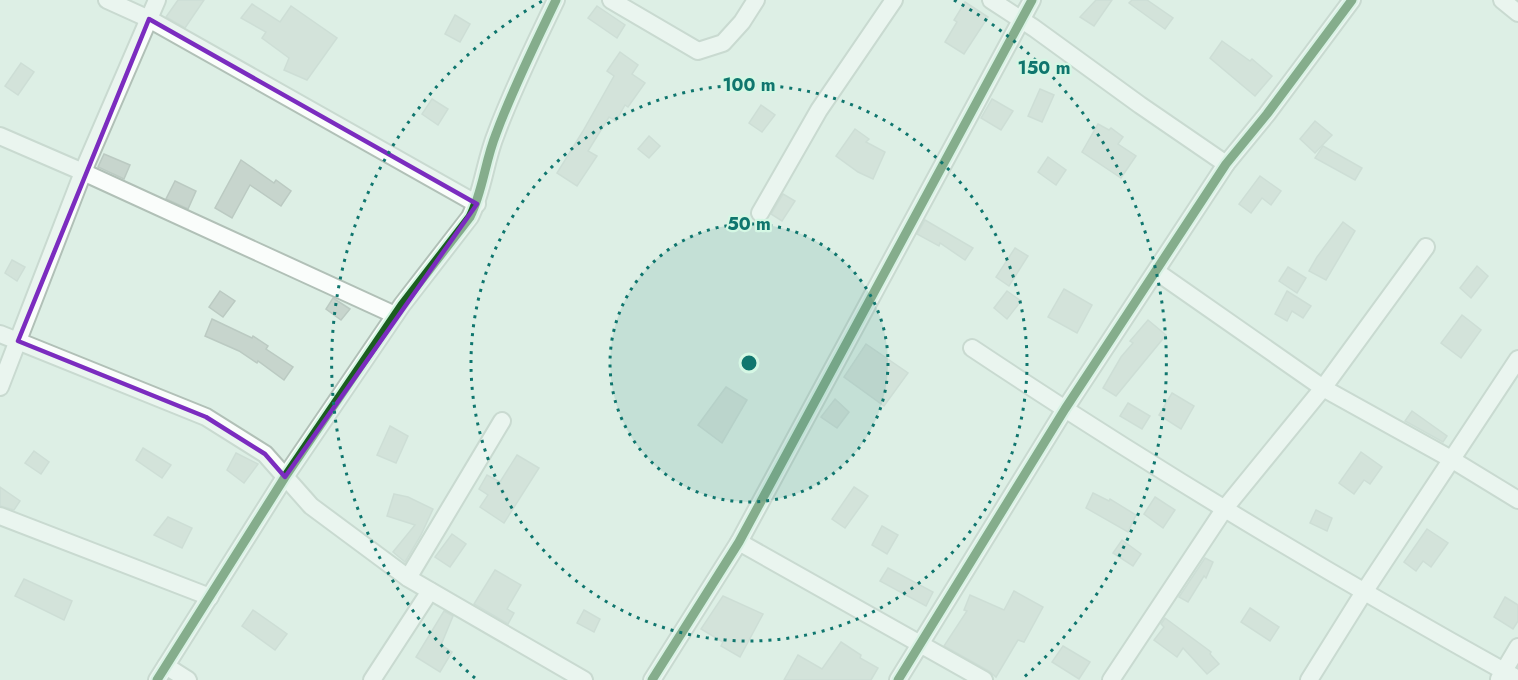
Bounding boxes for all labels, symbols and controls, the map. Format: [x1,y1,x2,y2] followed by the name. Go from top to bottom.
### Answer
[1018,55,1070,81] text: 150 m
[722,72,776,98] text: 100 m
[727,211,771,237] text: 50 m
[739,353,759,373] centre of rings

